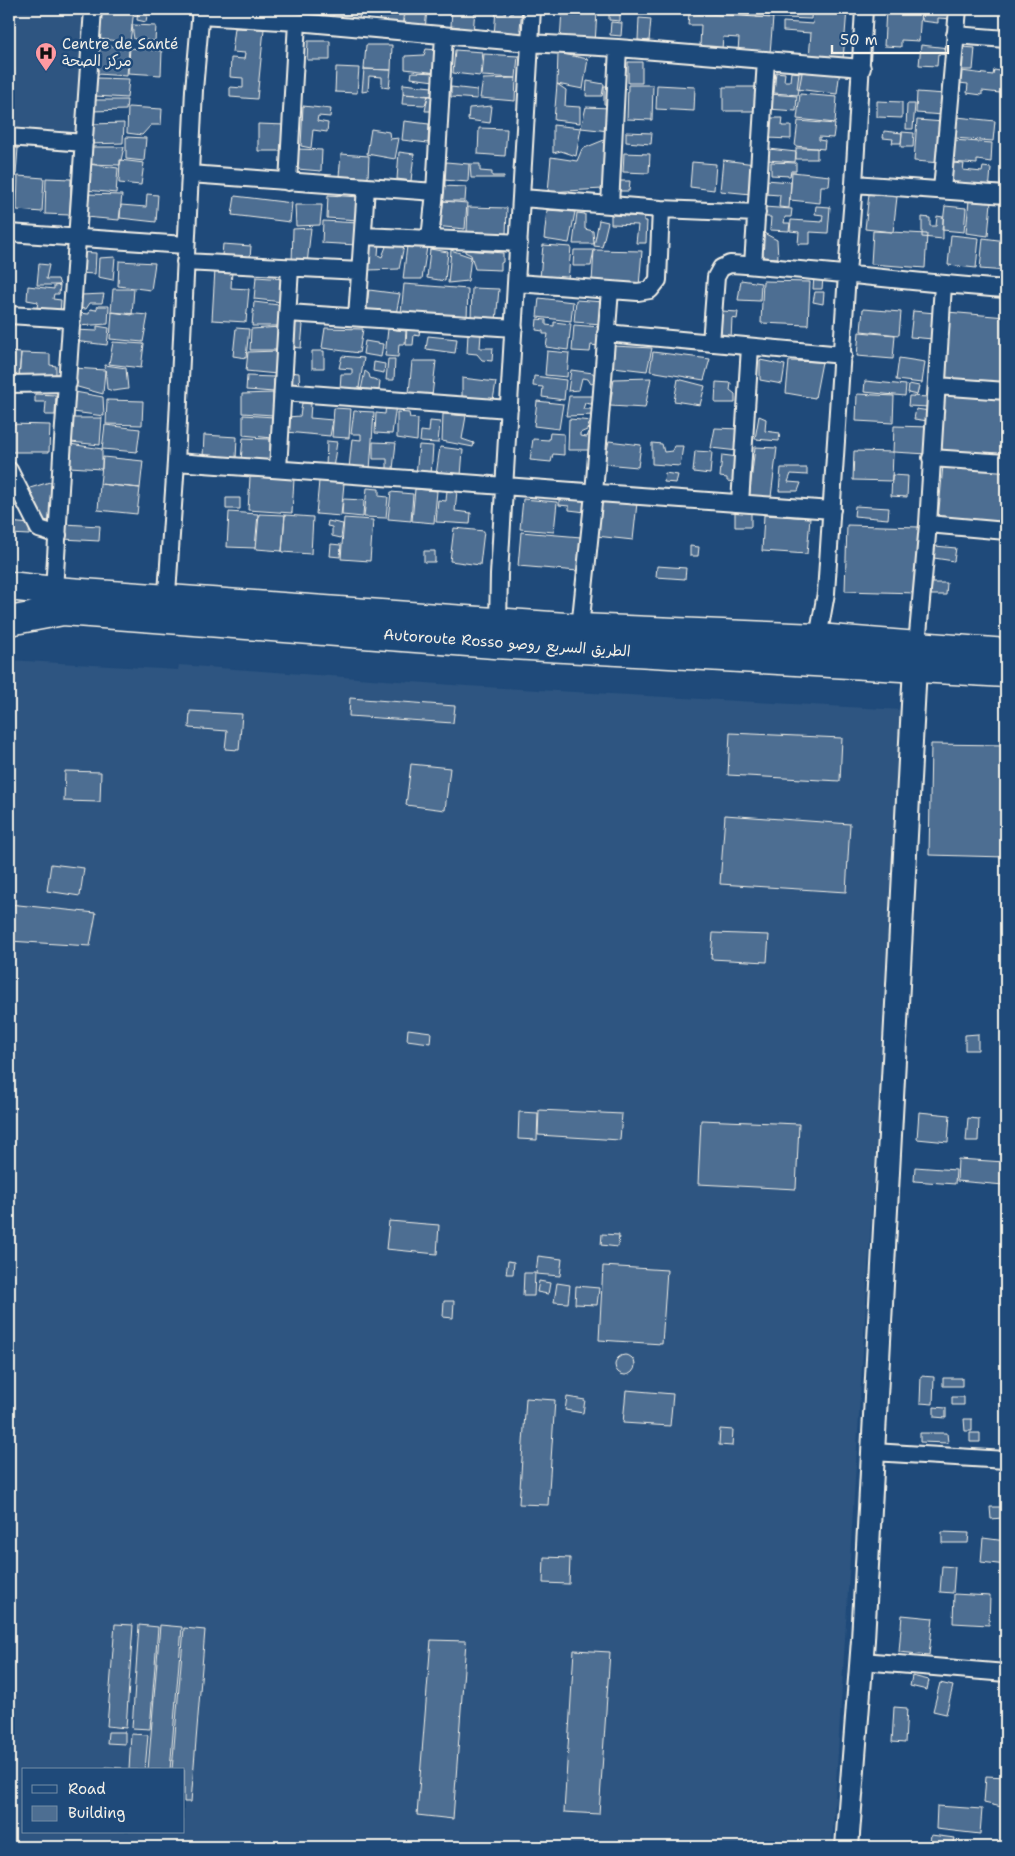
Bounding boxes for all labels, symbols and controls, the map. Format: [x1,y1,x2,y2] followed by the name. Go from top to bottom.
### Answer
[832,22,949,54] scale bar
[840,30,878,50] text: 50 m
[62,34,179,71] place label: Centre de Santé مركز الصحة
[34,41,58,72] hospital icon: Centre de Santé مركز الصحة
[383,624,631,663] street label: Autoroute Rosso الطريق السريع روصو
[22,1768,185,1834] legend
[68,1779,106,1799] text: Road
[68,1803,125,1823] text: Building

